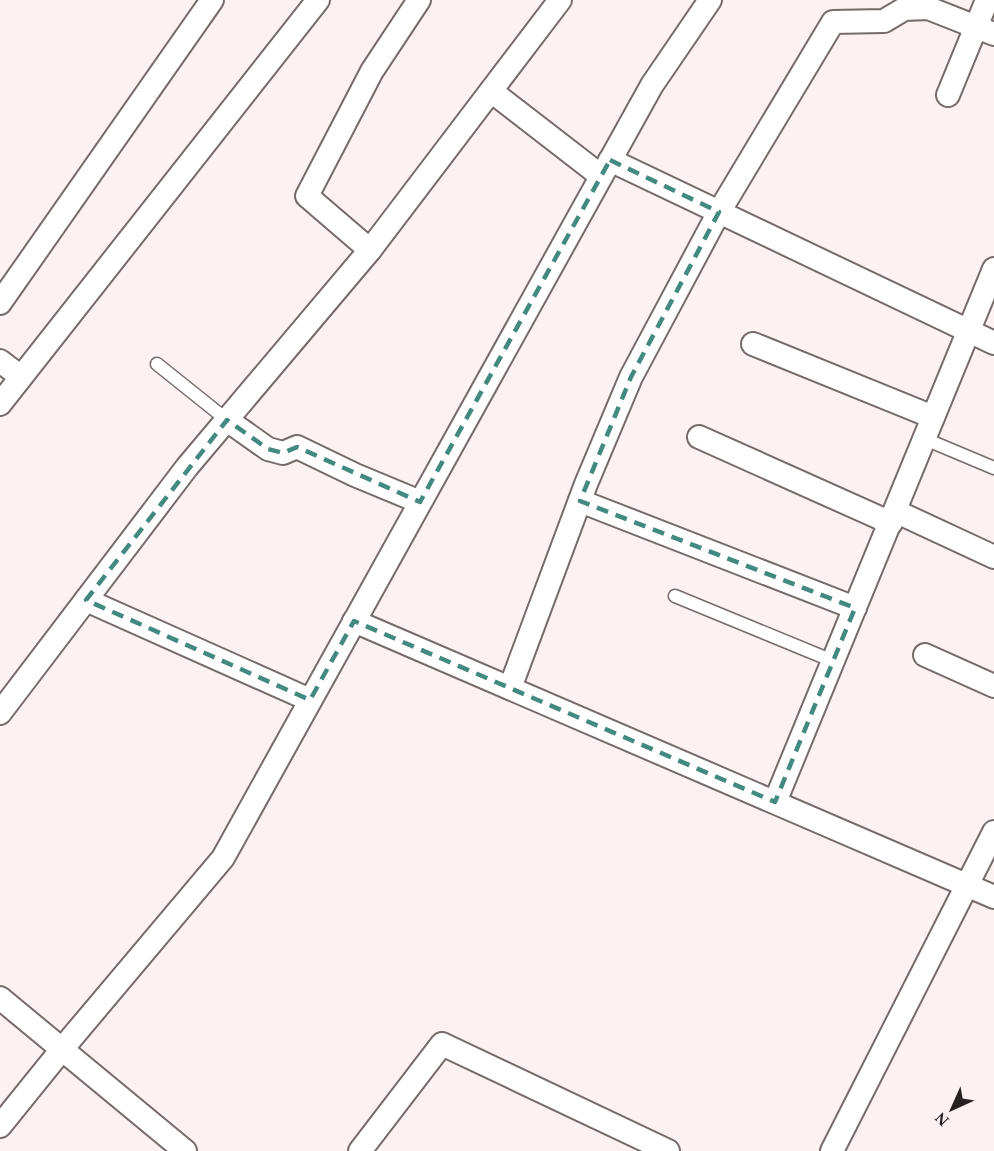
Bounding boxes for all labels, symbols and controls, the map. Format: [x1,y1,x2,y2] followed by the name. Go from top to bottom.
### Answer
[922,1079,982,1139] north arrow
[931,1109,952,1129] text: N

